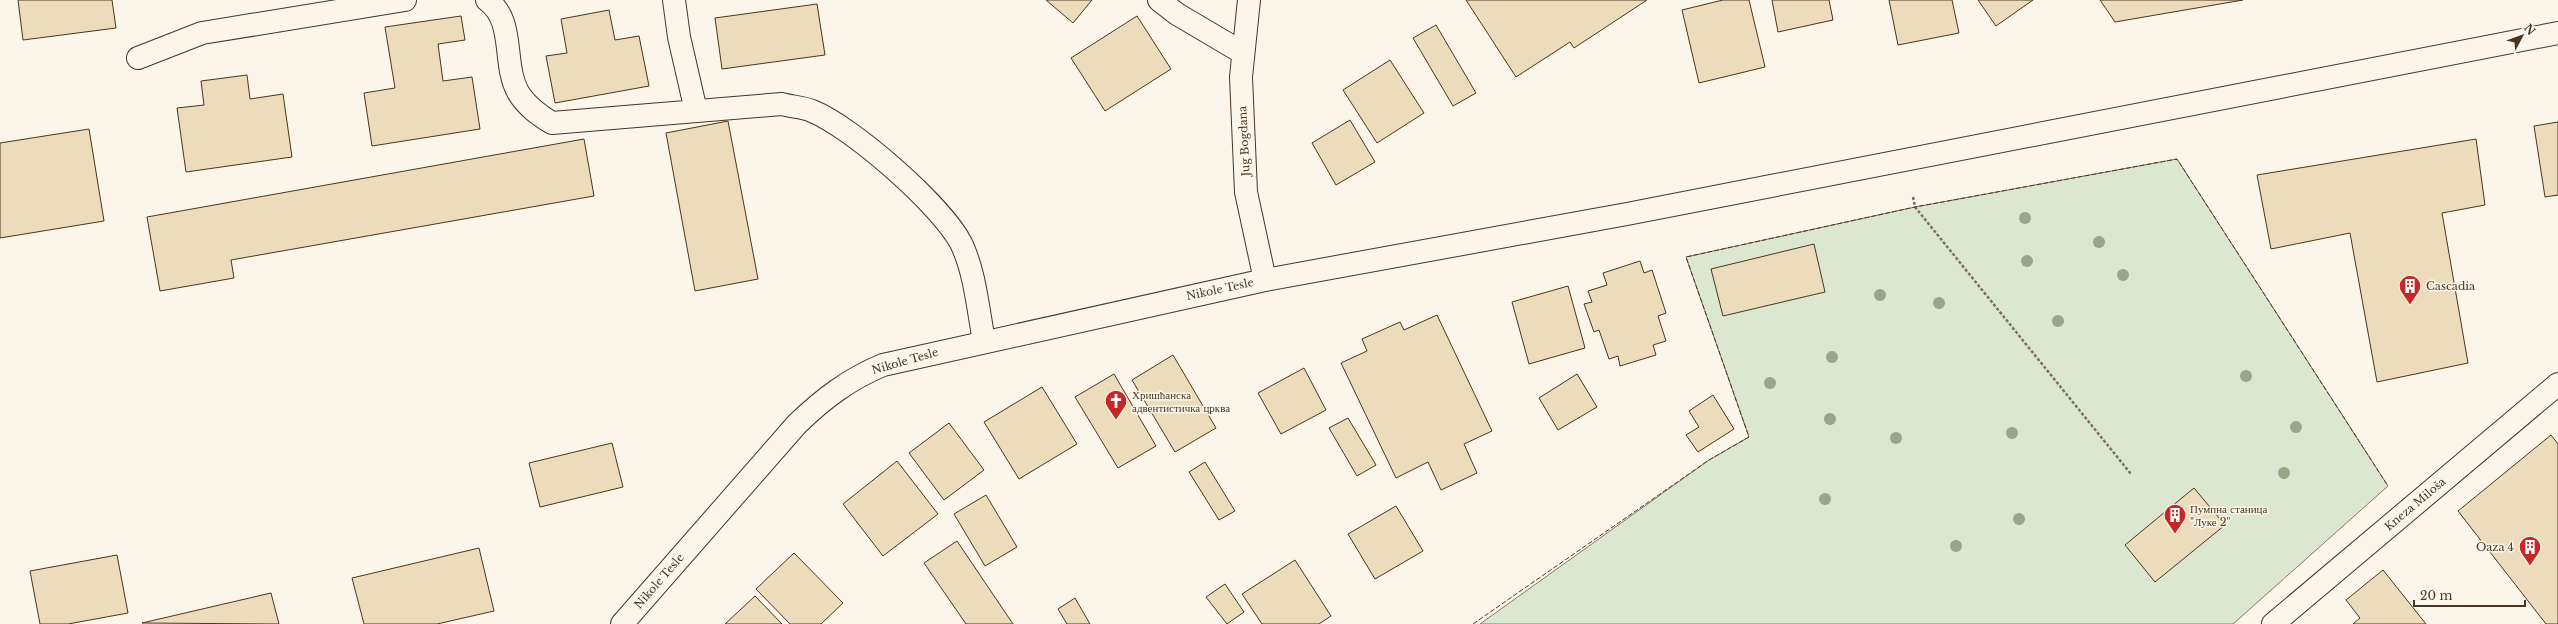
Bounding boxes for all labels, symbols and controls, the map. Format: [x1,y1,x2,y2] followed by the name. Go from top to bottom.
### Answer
[2502,16,2542,56] north arrow
[2521,21,2539,38] text: N
[1235,105,1253,179] street label: Jug Bogdana
[2397,273,2423,306] building icon: Cascadia
[1185,275,1255,303] street label: Nikole Tesle
[2426,279,2476,293] place label: Cascadia
[870,345,940,377] street label: Nikole Tesle
[1103,388,1129,421] church icon: Хришћанска адвентистичка црква
[1132,388,1230,415] place label: Хришћанска адвентистичка црква
[2382,474,2449,534] street label: Kneza Miloša
[2162,502,2188,535] building icon: Пумпна станица "Луке 2"
[2190,502,2267,529] place label: Пумпна станица "Луке 2"
[2517,534,2543,567] building icon: Oaza 4
[2476,540,2514,554] place label: Oaza 4
[631,551,687,611] street label: Nikole Tesle
[2414,582,2525,608] scale bar
[2420,588,2452,603] text: 20 m

